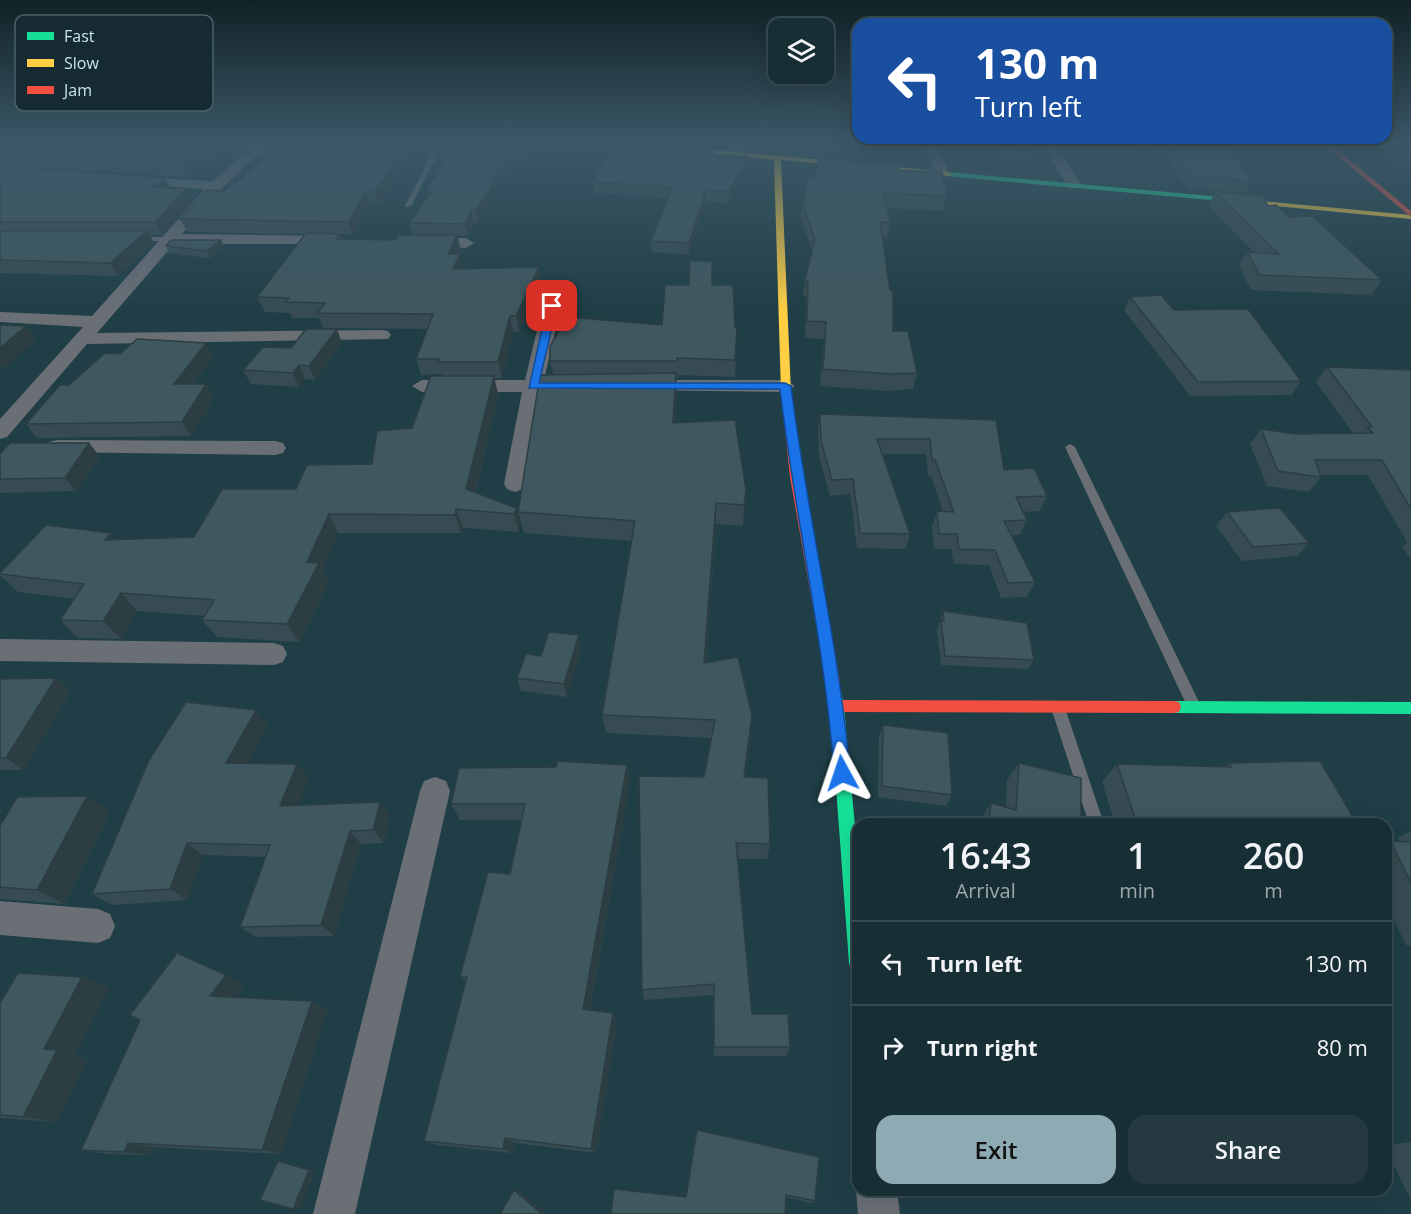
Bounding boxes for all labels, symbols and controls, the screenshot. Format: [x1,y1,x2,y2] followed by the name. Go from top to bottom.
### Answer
[15,15,213,111] legend
[768,18,834,84] map controls
[768,18,834,84] button: layers
[64,25,95,47] text: Fast
[975,34,1099,91] text: 130 m
[876,42,954,120] icon: left
[64,52,99,74] text: Slow
[62,79,92,101] text: Jam
[975,88,1082,125] text: Turn left
[526,280,577,331] pin
[535,289,568,322] icon: arrive
[810,741,874,805] position arrow
[940,831,1032,880] text: 16:43
[1127,831,1148,880] text: 1
[1243,831,1304,880] text: 260
[956,877,1016,904] text: Arrival
[1119,877,1155,904] text: min
[1264,877,1283,904] text: m
[876,947,909,980] icon: left
[927,948,1022,978] text: Turn left
[1304,948,1368,978] text: 130 m
[876,1031,909,1064] icon: right
[927,1032,1038,1062] text: Turn right
[1317,1032,1368,1062] text: 80 m
[876,1115,1116,1184] button: Exit
[1128,1115,1368,1184] button: Share

